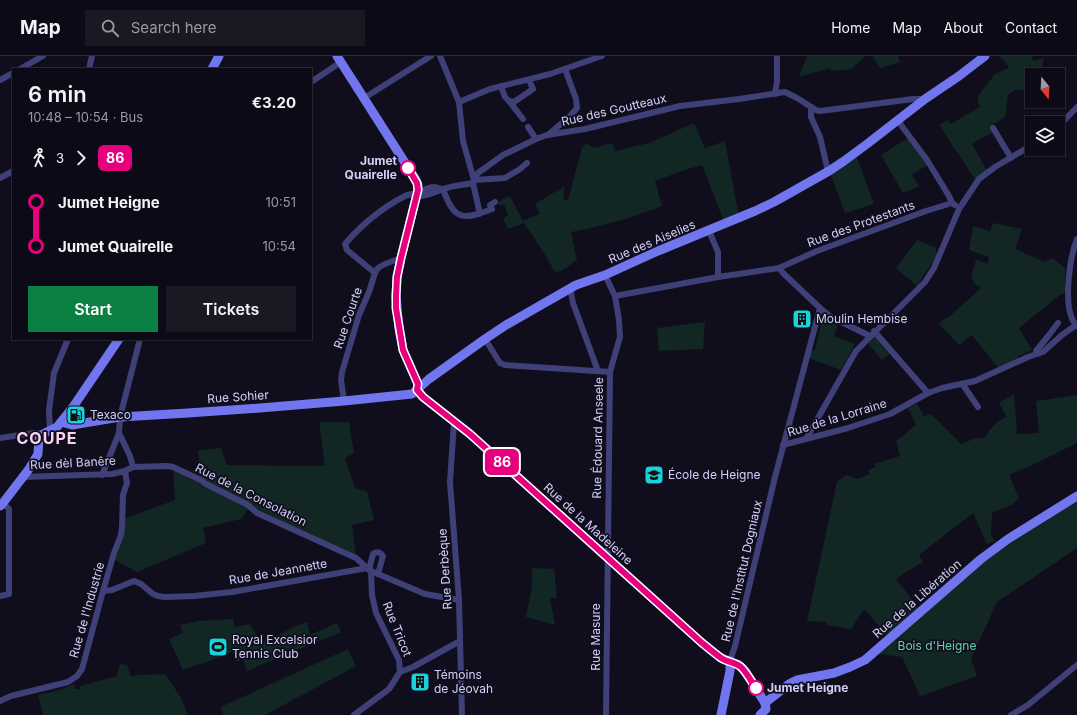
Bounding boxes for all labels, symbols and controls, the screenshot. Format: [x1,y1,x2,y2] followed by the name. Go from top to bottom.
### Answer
[85,10,365,46] search box
[20,16,61,39] text: Map
[99,17,121,39] icon: search
[131,18,216,37] text: Search here
[831,19,870,36] text: Home
[892,19,922,36] text: Map
[944,19,983,36] text: About
[1005,19,1057,36] text: Contact
[1025,68,1065,108] north arrow
[1025,68,1065,156] map controls
[28,81,87,107] text: 6 min
[560,90,668,129] street label: Rue des Goutteaux
[252,93,296,112] text: €3.20
[28,109,143,125] text: 10:48 – 10:54 · Bus
[1025,116,1065,156] button: layers
[28,147,50,169] icon: walk
[70,147,92,169] icon: forward
[106,149,124,166] text: 86
[56,150,64,166] text: 3
[345,153,398,182] place label: Jumet Quairelle
[400,160,416,176] marker: Jumet Quairelle
[58,193,160,212] text: Jumet Heigne
[266,194,296,210] text: 10:51
[805,197,917,250] street label: Rue des Protestants
[606,216,698,267] street label: Rue des Aiselies
[58,237,173,256] text: Jumet Quairelle
[262,238,296,254] text: 10:54
[330,285,365,350] street label: Rue Courte
[28,286,158,332] button: Start
[166,286,296,332] button: Tickets
[791,308,813,330] building icon: Moulin Hembise
[816,311,907,326] place label: Moulin Hembise
[589,377,606,499] street label: Rue Édouard Anseele
[207,387,270,406] street label: Rue Sohier
[785,395,888,440] street label: Rue de la Lorraine
[65,404,87,426] fuel station icon: Texaco
[90,407,131,422] place label: Texaco
[17,428,77,448] district label: COUPE
[484,449,520,475] line badge: 86
[30,453,116,472] street label: Rue dèl Banêre
[493,453,511,470] text: 86
[193,460,310,529] street label: Rue de la Consolation
[643,464,665,486] school or university icon: École de Heigne
[668,467,761,482] place label: École de Heigne
[541,480,636,568] street label: Rue de la Madeleine
[718,498,765,643] street label: Rue de l'Institut Dogniaux
[434,528,455,610] street label: Rue Derbèque
[228,556,328,588] street label: Rue de Jeannette
[869,556,964,641] street label: Rue de la Libération
[66,560,107,660] street label: Rue de l'Industrie
[380,599,415,659] street label: Rue Tricot
[588,603,603,671] street label: Rue Masure
[232,632,318,661] place label: Royal Excelsior Tennis Club
[207,636,229,658] sports icon: Royal Excelsior Tennis Club
[898,638,976,653] park label: Bois d'Heigne
[434,667,493,696] place label: Témoins de Jéovah
[409,671,431,693] building icon: Témoins de Jéovah
[748,680,764,696] marker: Jumet Heigne
[767,680,848,695] place label: Jumet Heigne

